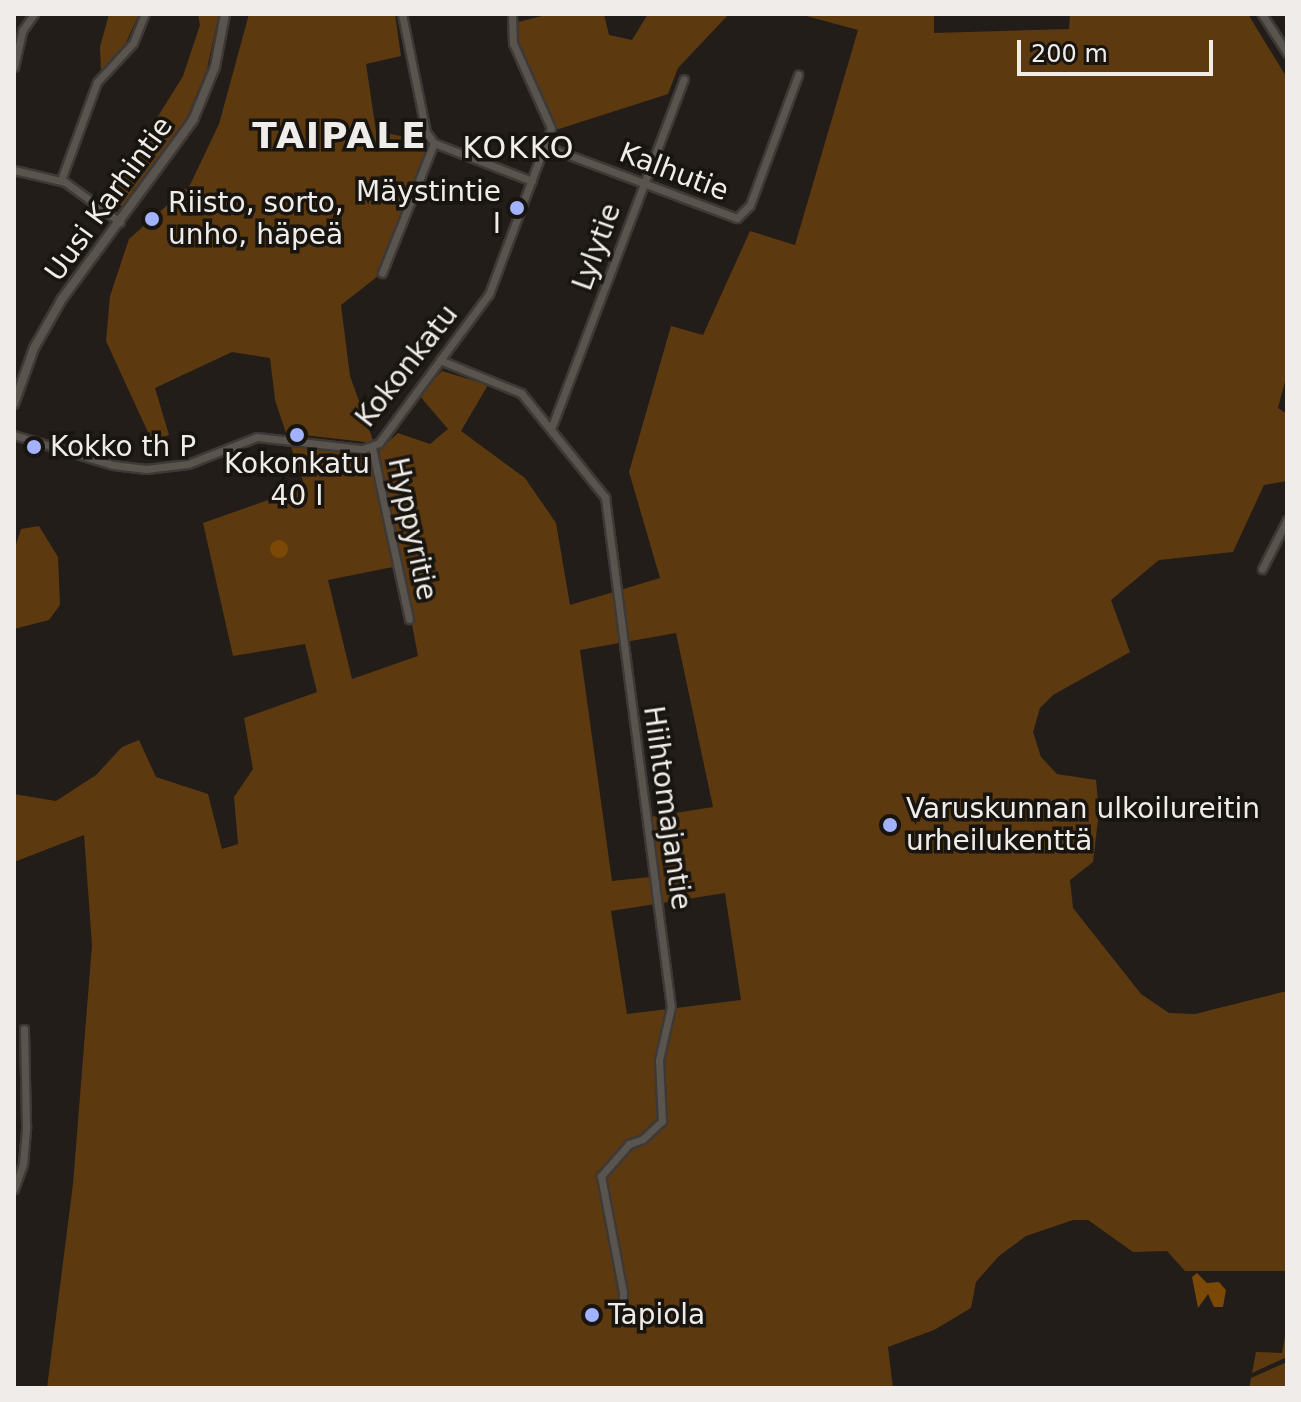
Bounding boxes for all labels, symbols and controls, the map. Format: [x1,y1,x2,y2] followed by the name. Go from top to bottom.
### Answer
[1021,24,1217,74] scale bar
[1031,40,1108,68] text: 200 m
[38,110,180,288] street label: Uusi Karhintie
[252,114,428,158] district label: TAIPALE
[463,130,575,166] district label: KOKKO
[615,136,733,208] street label: Kalhutie
[356,175,501,241] place label: Mäystintie I
[168,186,344,252] place label: Riisto, sorto, unho, häpeä
[508,199,526,217] marker: Mäystintie I
[566,199,628,295] street label: Lylytie
[143,210,161,228] marker: Riisto, sorto, unho, häpeä
[349,298,465,434] street label: Kokonkatu
[288,426,306,444] marker: Kokonkatu 40 I
[50,430,196,464] place label: Kokko th P
[25,438,43,456] marker: Kokko th P
[224,447,370,513] place label: Kokonkatu 40 I
[380,455,444,603] street label: Hyppyritie
[636,704,698,912] street label: Hiihtomajantie
[906,792,1260,858] place label: Varuskunnan ulkoilureitin urheilukenttä
[881,816,899,834] marker: Varuskunnan ulkoilureitin urheilukenttä
[608,1298,705,1332] place label: Tapiola
[583,1306,601,1324] marker: Tapiola

